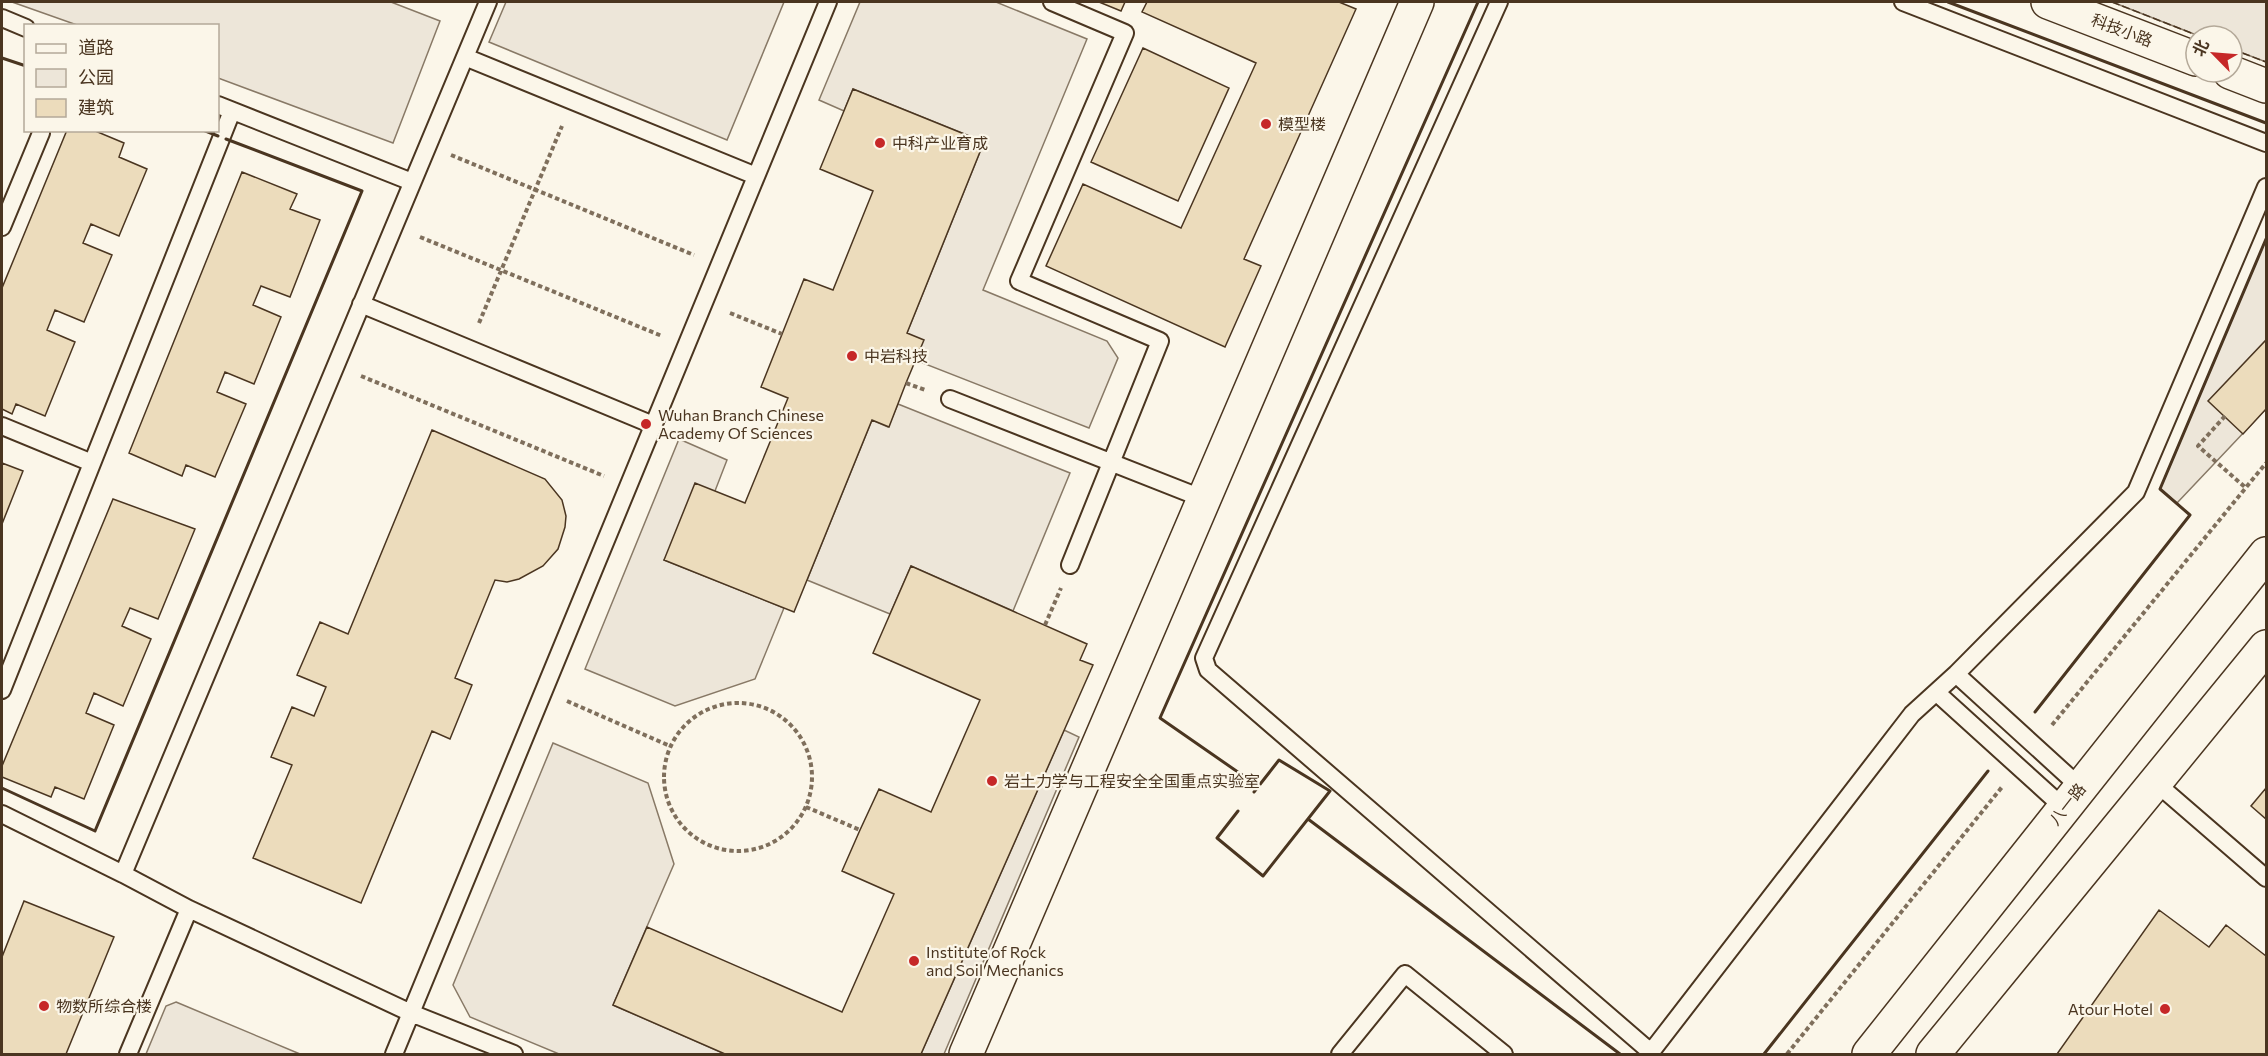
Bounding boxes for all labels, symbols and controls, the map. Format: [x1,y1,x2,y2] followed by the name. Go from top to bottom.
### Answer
[2089,9,2155,50] street label: 科技小路
[24,24,219,132] legend
[2184,24,2244,84] north arrow
[78,36,114,58] text: 道路
[2188,36,2212,59] text: 北
[78,66,114,88] text: 公园
[78,96,114,118] text: 建筑
[1278,114,1326,133] place label: 模型楼
[1259,117,1273,131] marker: 模型楼
[892,133,988,152] place label: 中科产业育成
[873,136,887,150] marker: 中科产业育成
[864,346,928,365] place label: 中岩科技
[845,349,859,363] marker: 中岩科技
[658,405,824,442] place label: Wuhan Branch Chinese Academy Of Sciences
[639,417,653,431] marker: Wuhan Branch Chinese Academy Of Sciences
[1004,771,1260,790] place label: 岩土力学与工程安全全国重点实验室
[985,774,999,788] marker: 岩土力学与工程安全全国重点实验室
[2044,779,2089,828] street label: 八一路
[926,942,1064,979] place label: Institute of Rock and Soil Mechanics
[907,954,921,968] marker: Institute of Rock and Soil Mechanics
[56,996,152,1015] place label: 物数所综合楼
[37,999,51,1013] marker: 物数所综合楼
[2068,999,2153,1018] place label: Atour Hotel
[2158,1002,2172,1016] marker: Atour Hotel

